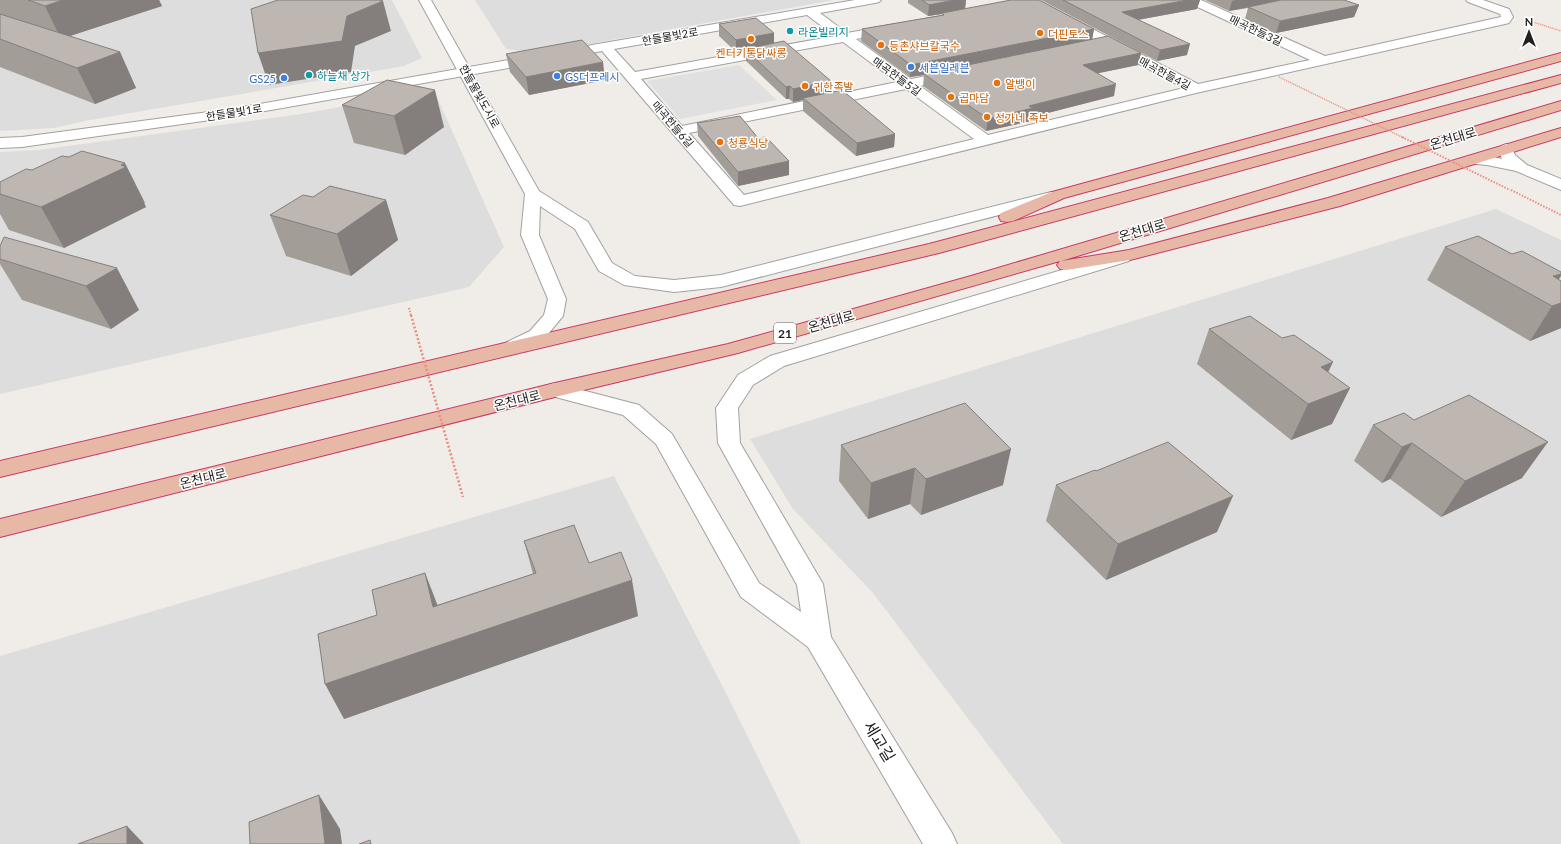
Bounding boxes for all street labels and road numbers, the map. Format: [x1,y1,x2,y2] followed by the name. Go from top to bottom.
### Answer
[1227,12,1285,48] street label: 매곡한들3길
[641,25,699,47] street label: 한들물빛2로
[870,54,924,98] street label: 매곡한들5길
[1137,54,1193,92] street label: 매곡한들4길
[457,62,503,130] street label: 한들물빛도시로
[649,98,697,150] street label: 매곡한들6길
[205,101,263,123] street label: 한들물빛1로
[1428,123,1478,153] street label: 온천대로
[1117,215,1167,245] street label: 온천대로
[806,307,856,335] street label: 온천대로
[774,323,796,343] road number: 21
[492,386,542,414] street label: 온천대로
[178,464,228,492] street label: 온천대로
[860,717,900,765] street label: 세교길

